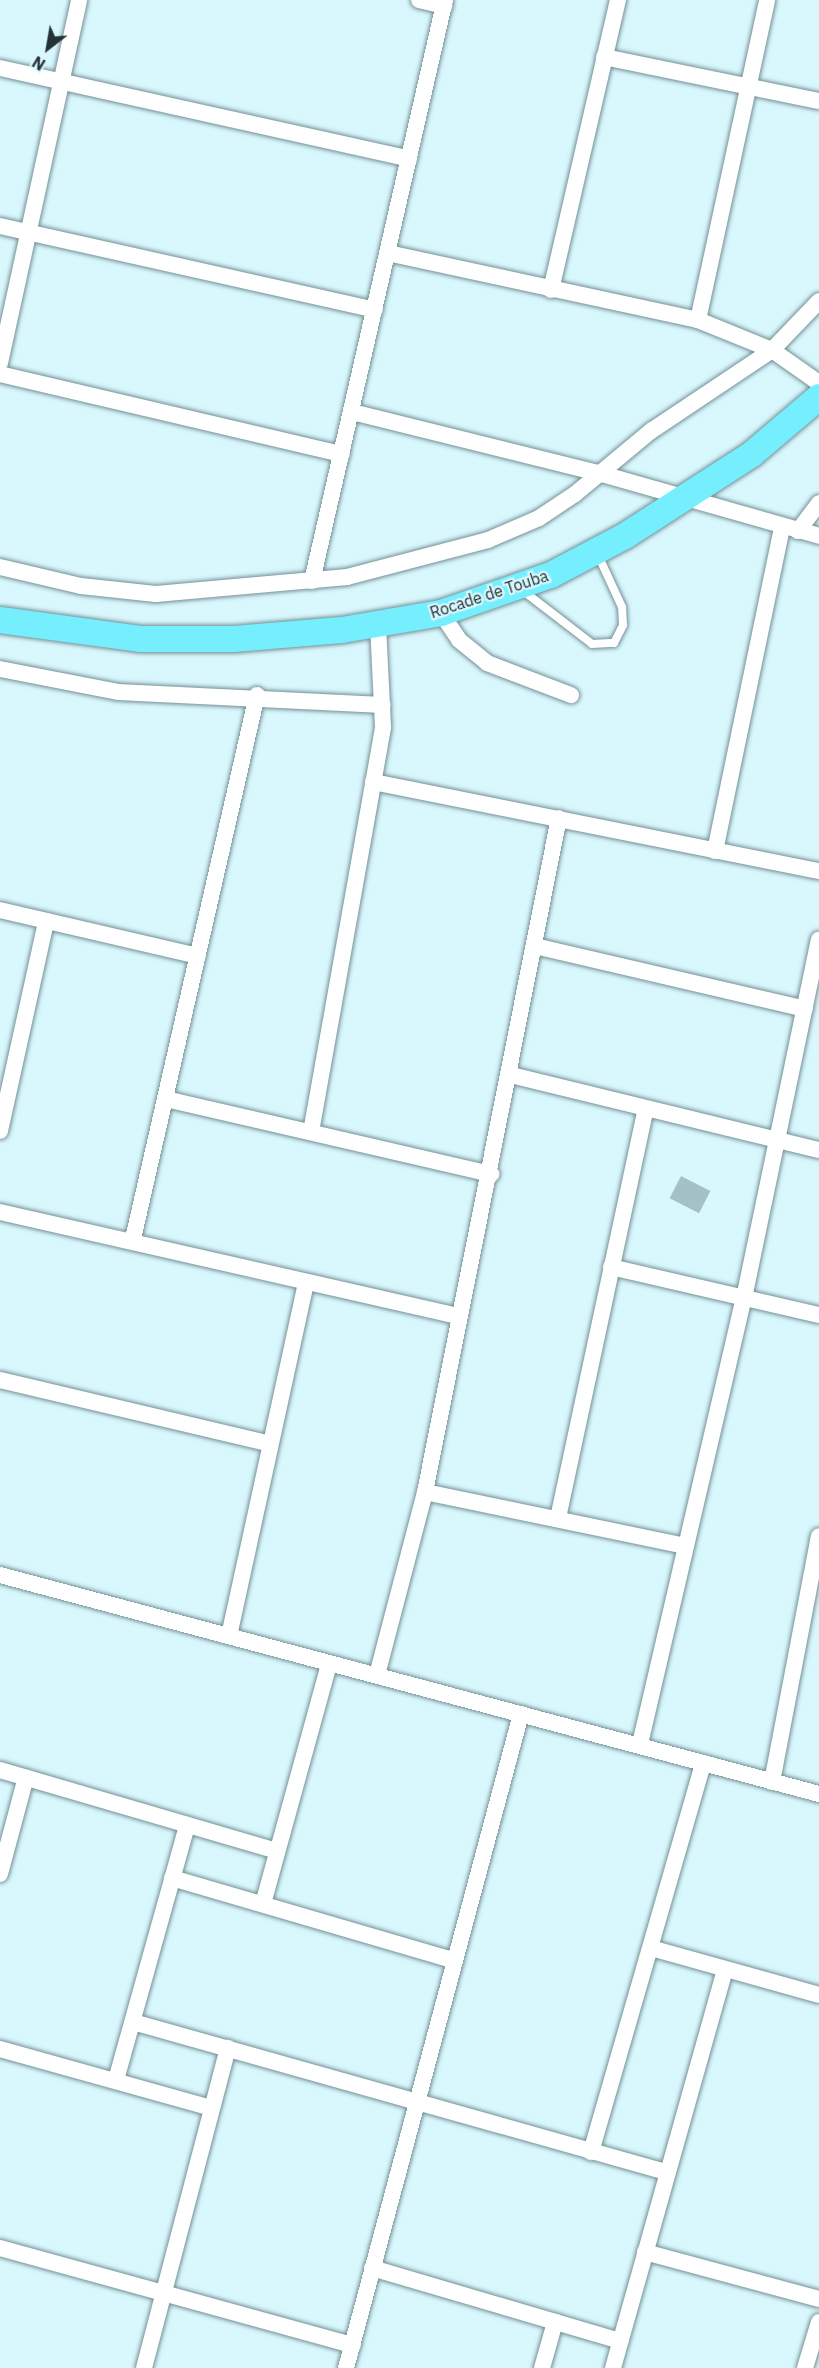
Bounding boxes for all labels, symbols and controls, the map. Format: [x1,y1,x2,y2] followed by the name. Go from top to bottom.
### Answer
[18,18,78,78] north arrow
[29,52,49,75] text: N
[427,566,551,622] street label: Rocade de Touba

